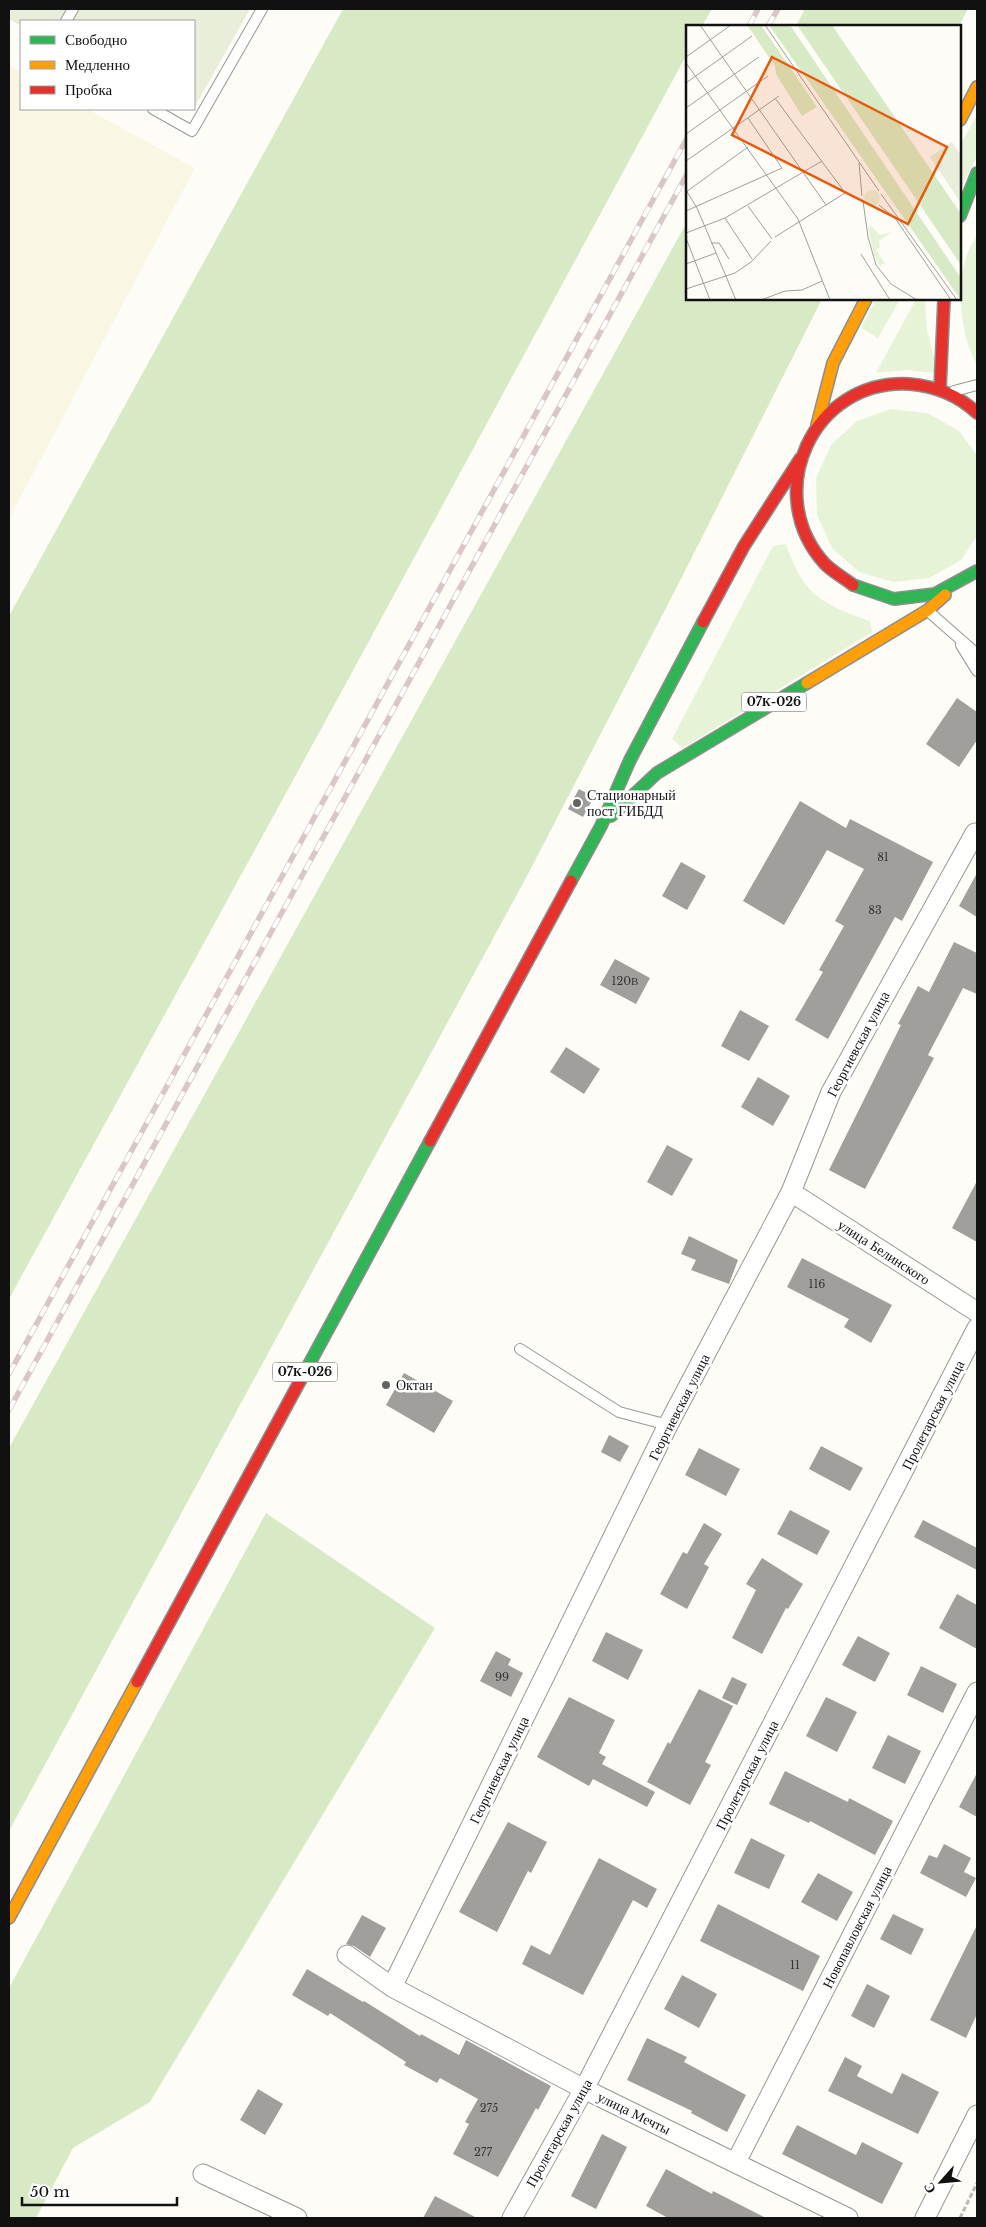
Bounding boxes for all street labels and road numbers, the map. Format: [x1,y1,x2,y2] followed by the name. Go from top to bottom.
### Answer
[742,692,806,712] road number: 07К-026
[823,987,894,1100] street label: Георгиевская улица
[834,1215,934,1289] street label: улица Белинского
[644,1350,714,1463] street label: Георгиевская улица
[898,1356,969,1473] street label: Пролетарская улица
[272,1362,338,1381] road number: 07К-026
[465,1713,533,1827] street label: Георгиевская улица
[712,1716,783,1833] street label: Пролетарская улица
[818,1862,896,1991] street label: Новопавловская улица
[522,2075,597,2190] street label: Пролетарская улица
[594,2088,674,2139] street label: улица Мечты

